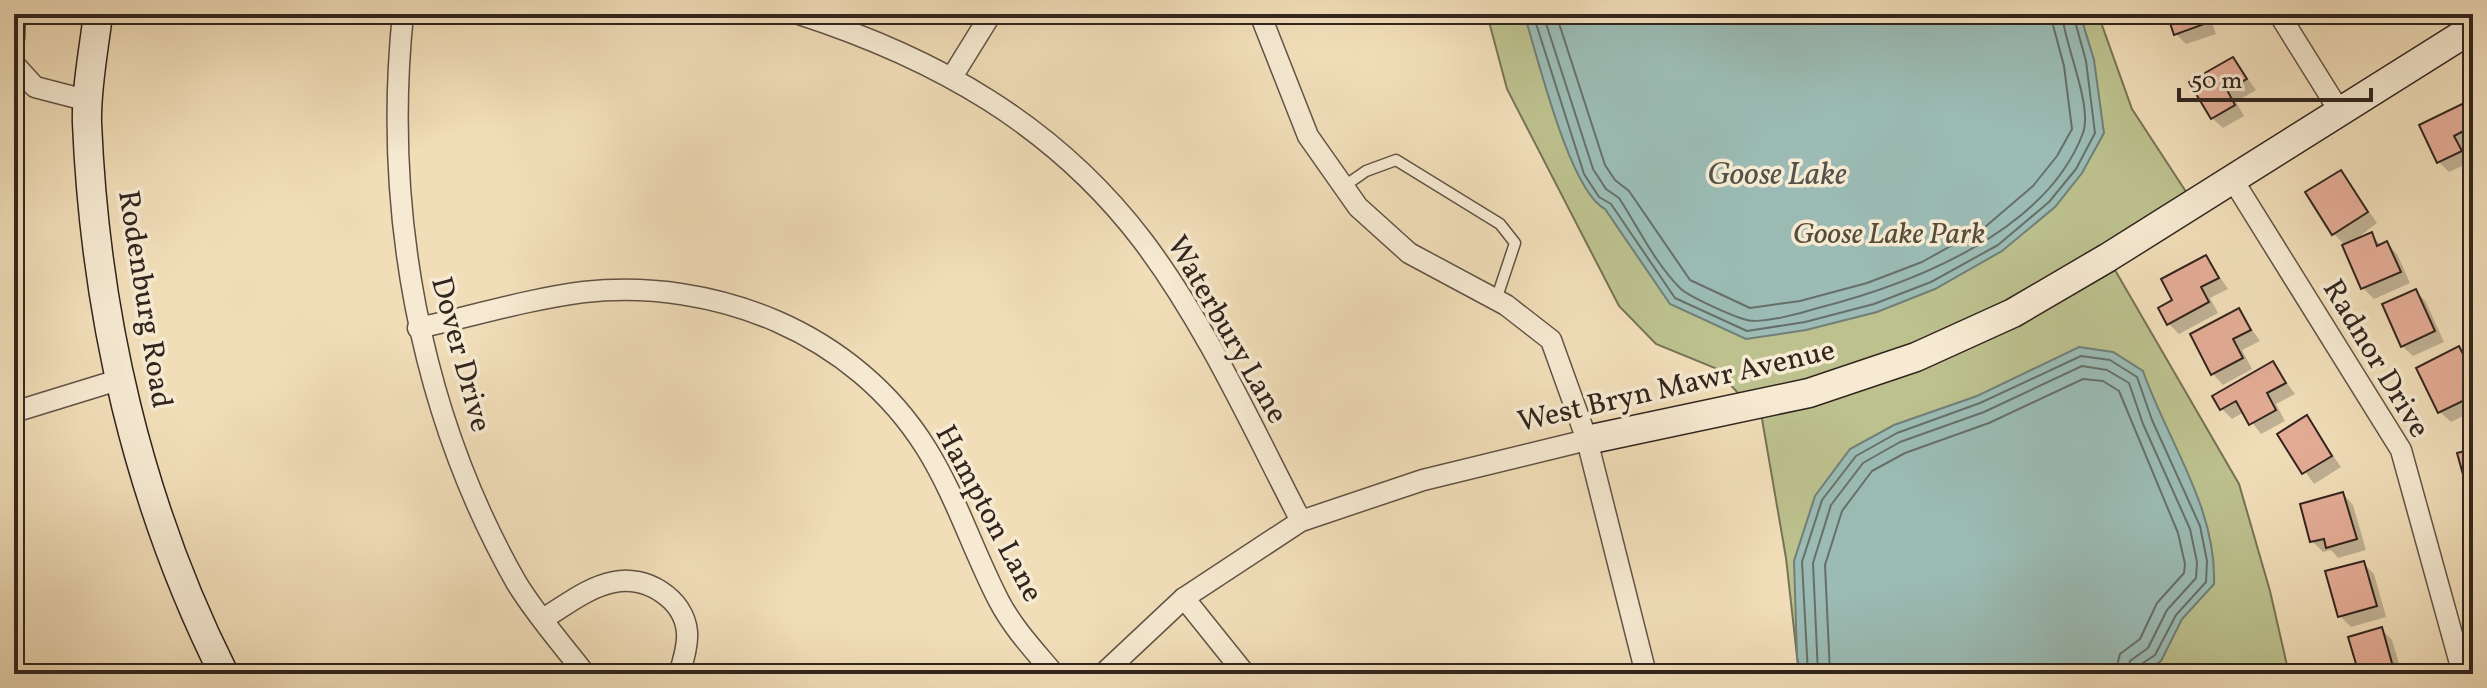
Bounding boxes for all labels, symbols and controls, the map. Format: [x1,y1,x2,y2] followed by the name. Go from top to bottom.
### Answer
[2179,52,2371,102] scale bar
[2191,65,2243,99] text: 50 m
[1707,154,1847,198] water label: Goose Lake
[106,187,182,411] street label: Rodenburg Road
[1793,214,1985,256] park label: Goose Lake Park
[1155,228,1297,432] street label: Waterbury Lane
[419,272,501,437] street label: Dover Drive
[2311,272,2439,446] street label: Radnor Drive
[1514,330,1839,444] street label: West Bryn Mawr Avenue
[924,418,1053,610] street label: Hampton Lane

